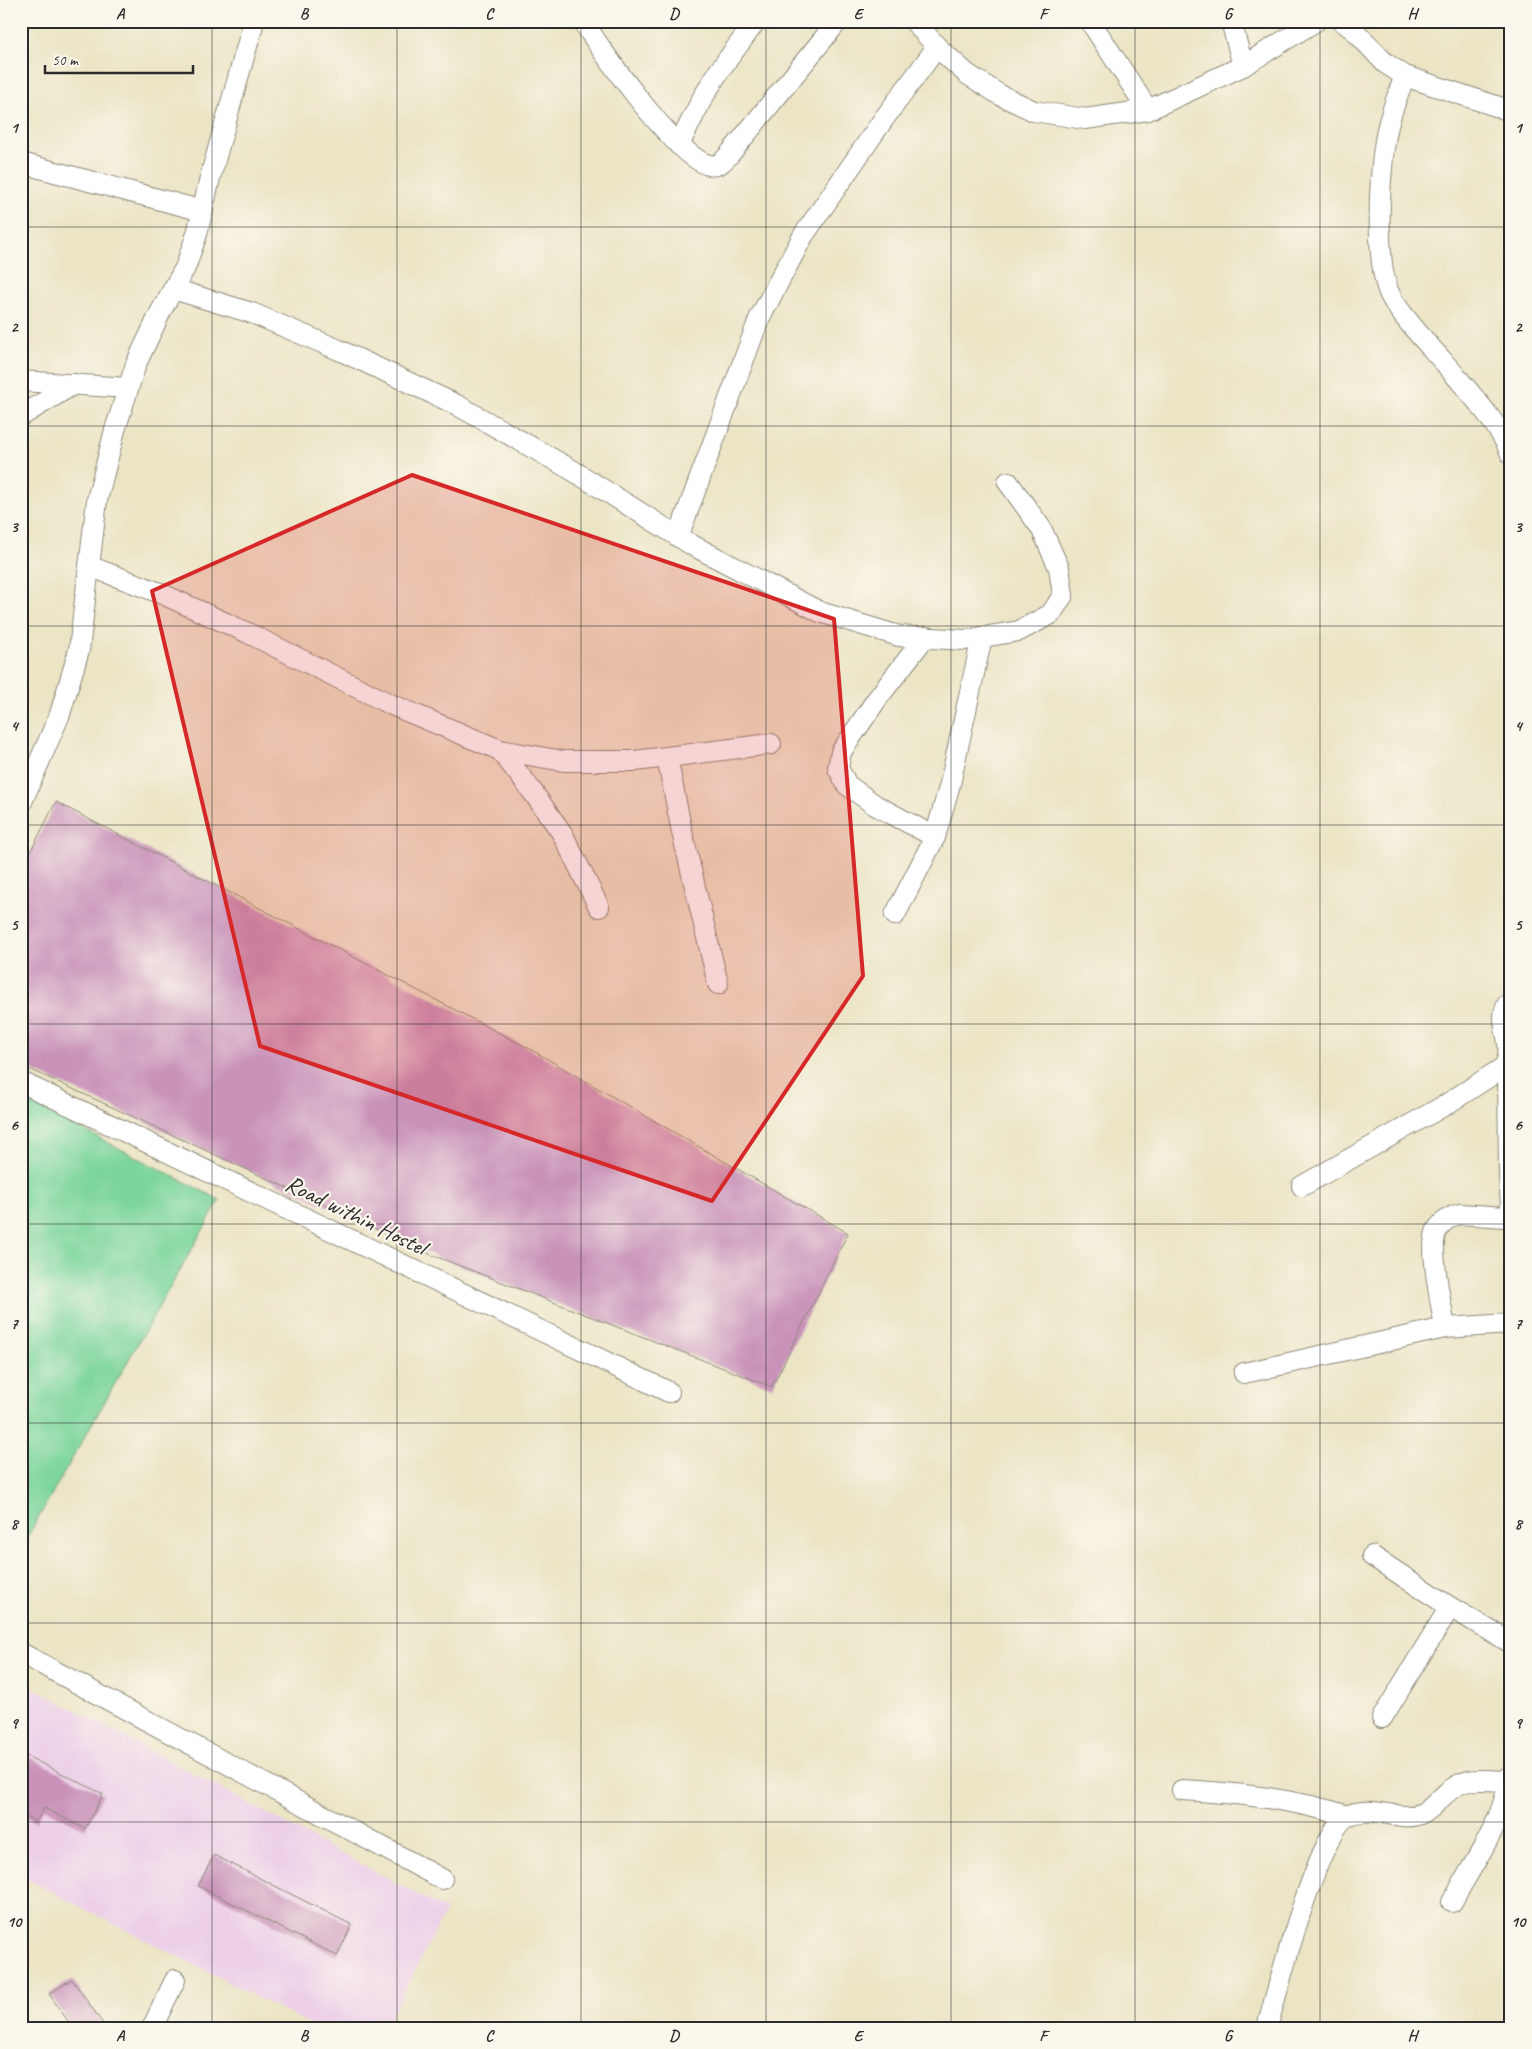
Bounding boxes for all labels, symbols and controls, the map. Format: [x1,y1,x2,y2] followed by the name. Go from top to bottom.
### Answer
[116,4,126,24] text: A
[300,4,310,24] text: B
[485,4,495,24] text: C
[669,4,680,24] text: D
[854,4,865,24] text: E
[1039,4,1050,24] text: F
[1224,4,1234,24] text: G
[1407,4,1419,24] text: H
[45,42,192,74] scale bar
[52,51,79,70] text: 50 m
[10,118,19,138] text: 1
[1514,118,1523,138] text: 1
[10,317,19,337] text: 2
[1514,317,1523,337] text: 2
[10,517,19,537] text: 3
[1514,517,1523,537] text: 3
[10,716,19,736] text: 4
[1514,716,1523,736] text: 4
[11,915,20,935] text: 5
[1515,915,1524,935] text: 5
[10,1115,19,1135] text: 6
[1514,1115,1523,1135] text: 6
[281,1168,435,1264] street label: Road within Hostel
[10,1314,19,1334] text: 7
[1514,1314,1523,1334] text: 7
[10,1514,19,1534] text: 8
[1514,1514,1523,1534] text: 8
[10,1713,19,1733] text: 9
[1514,1713,1523,1733] text: 9
[7,1912,23,1932] text: 10
[1511,1912,1527,1932] text: 10
[116,2026,126,2046] text: A
[300,2026,310,2046] text: B
[485,2026,495,2046] text: C
[669,2026,680,2046] text: D
[854,2026,865,2046] text: E
[1039,2026,1050,2046] text: F
[1224,2026,1234,2046] text: G
[1407,2026,1419,2046] text: H

